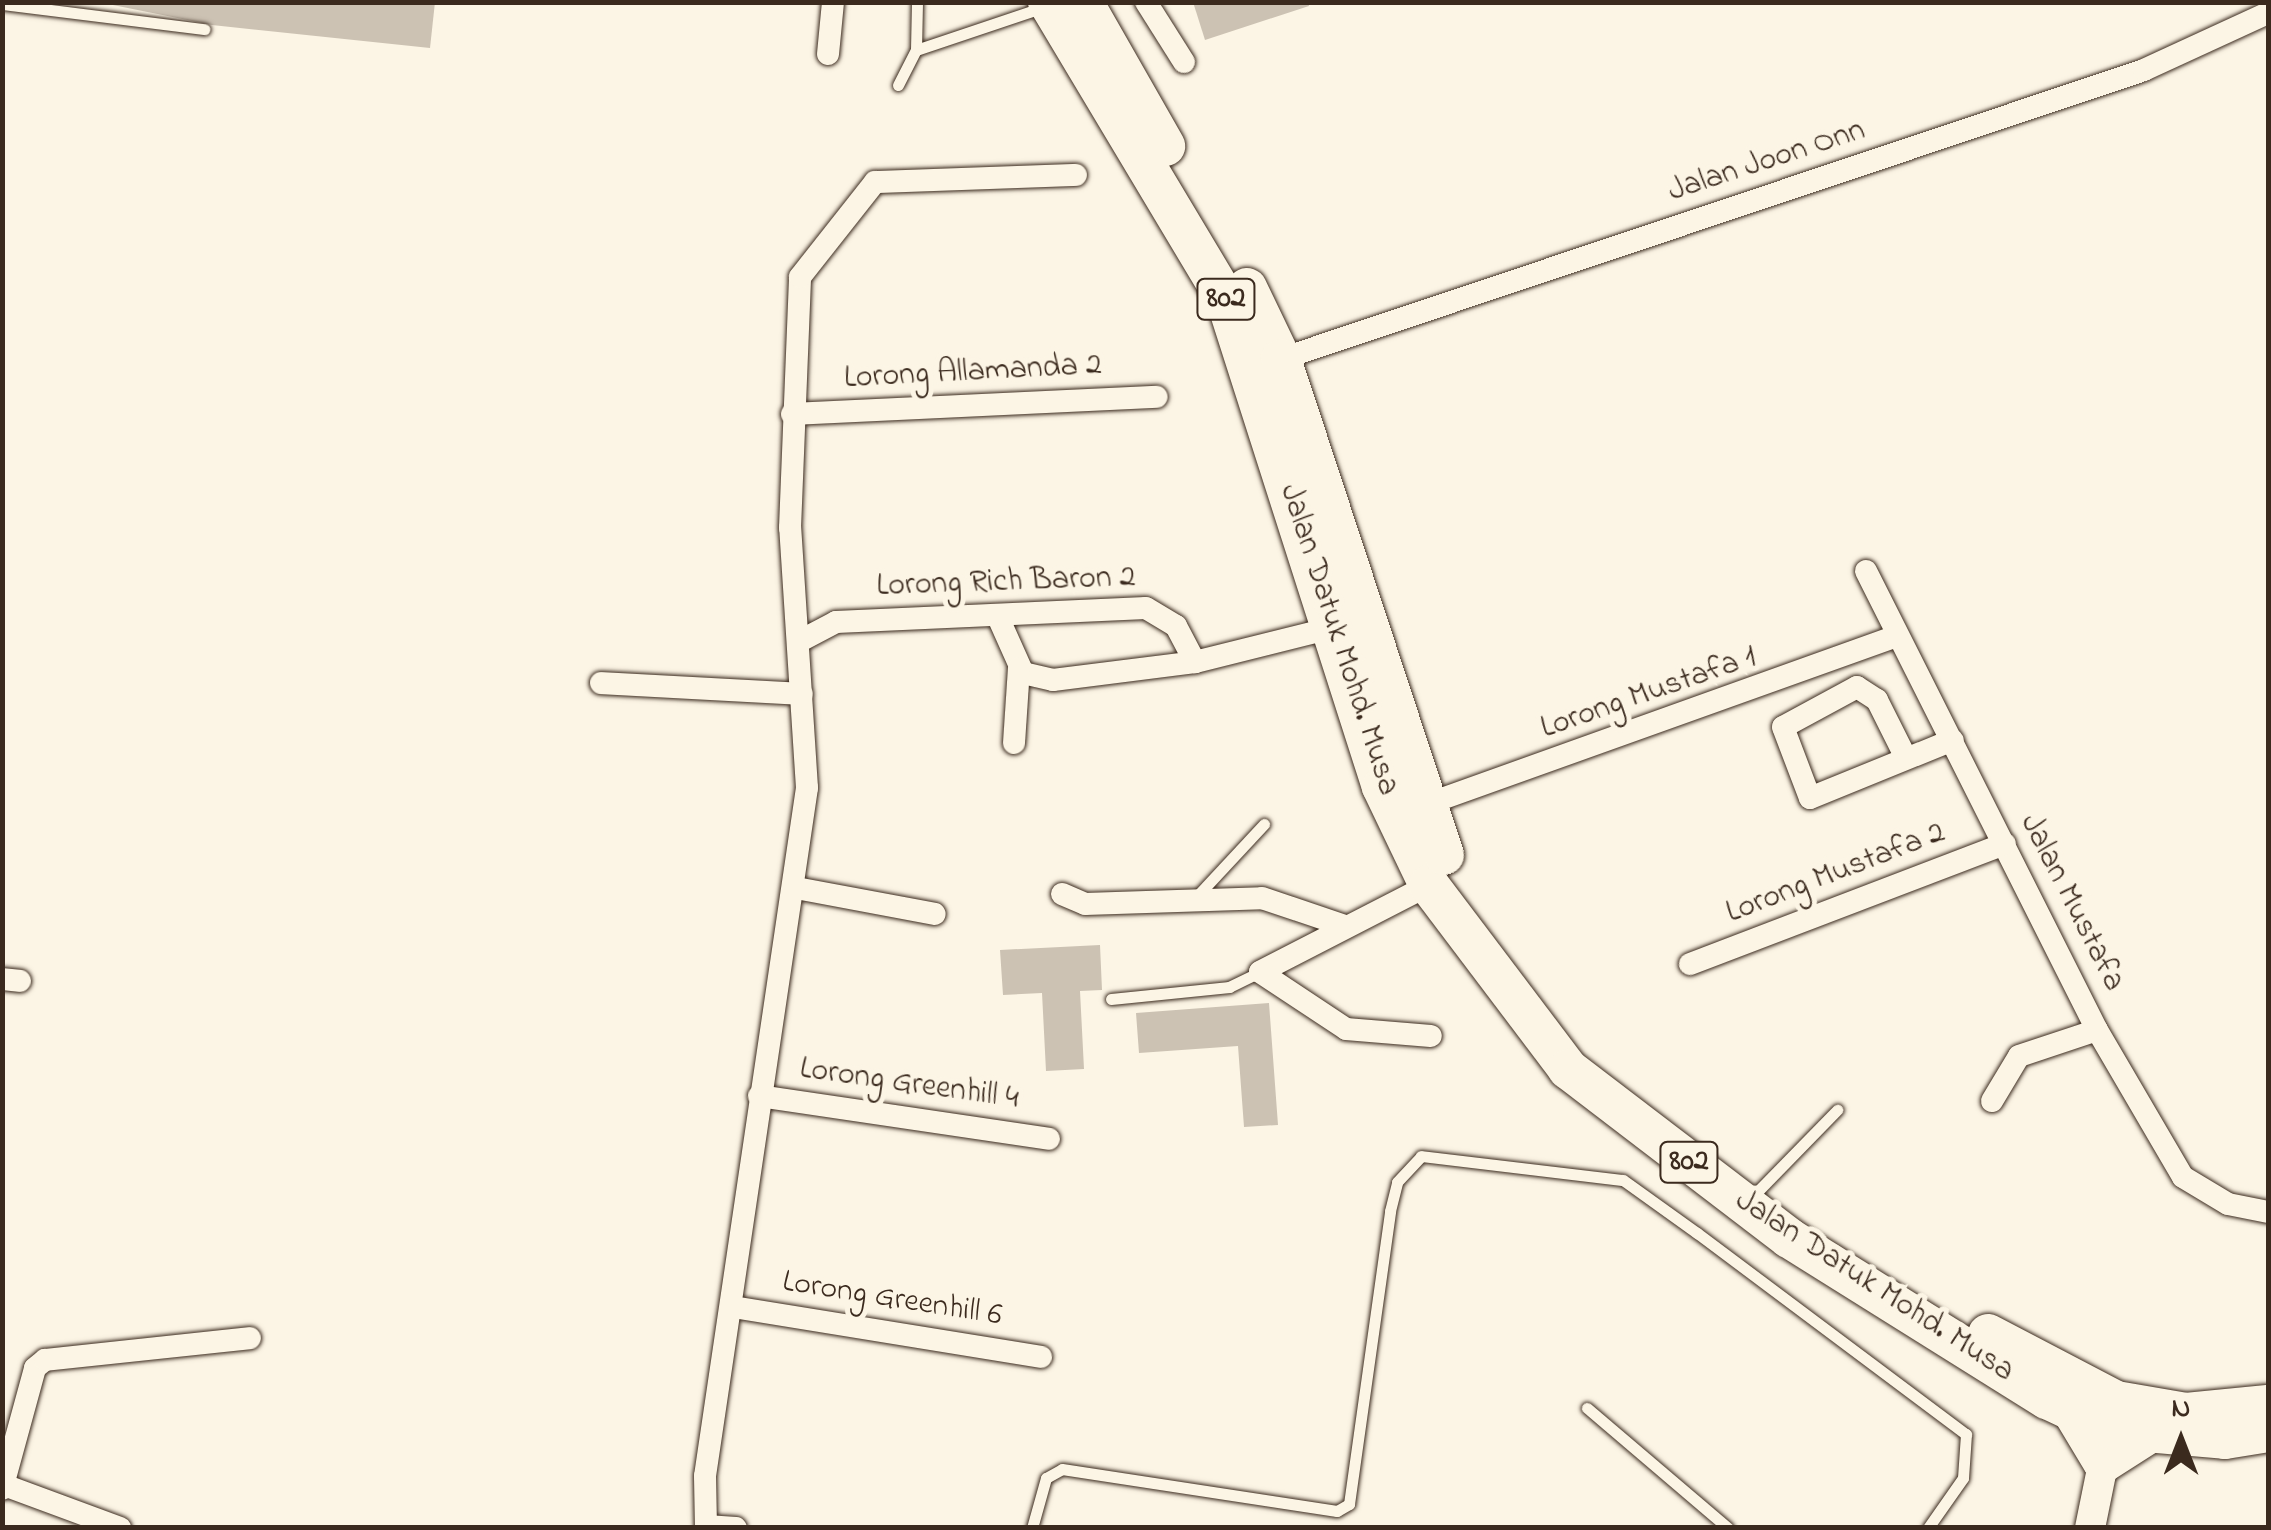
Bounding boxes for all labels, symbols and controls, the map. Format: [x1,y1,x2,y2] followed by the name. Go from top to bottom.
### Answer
[1664,112,1870,212] street label: Jalan Joon Onn
[1196,274,1256,324] road number: 802
[843,347,1103,399] street label: Lorong Allamanda 2
[1270,479,1406,801] street label: Jalan Datuk Mohd. Musa
[876,559,1136,607] street label: Lorong Rich Baron 2
[1536,639,1762,749] street label: Lorong Mustafa 1
[2010,808,2132,998] street label: Jalan Mustafa
[1721,815,1951,933] street label: Lorong Mustafa 2
[797,1051,1021,1119] street label: Lorong Greenhill 4
[1659,1137,1719,1187] road number: 802
[1727,1182,2021,1392] street label: Jalan Datuk Mohd. Musa
[780,1264,1004,1336] street label: Lorong Greenhill 6
[2172,1389,2190,1430] text: N
[2131,1390,2231,1490] north arrow

